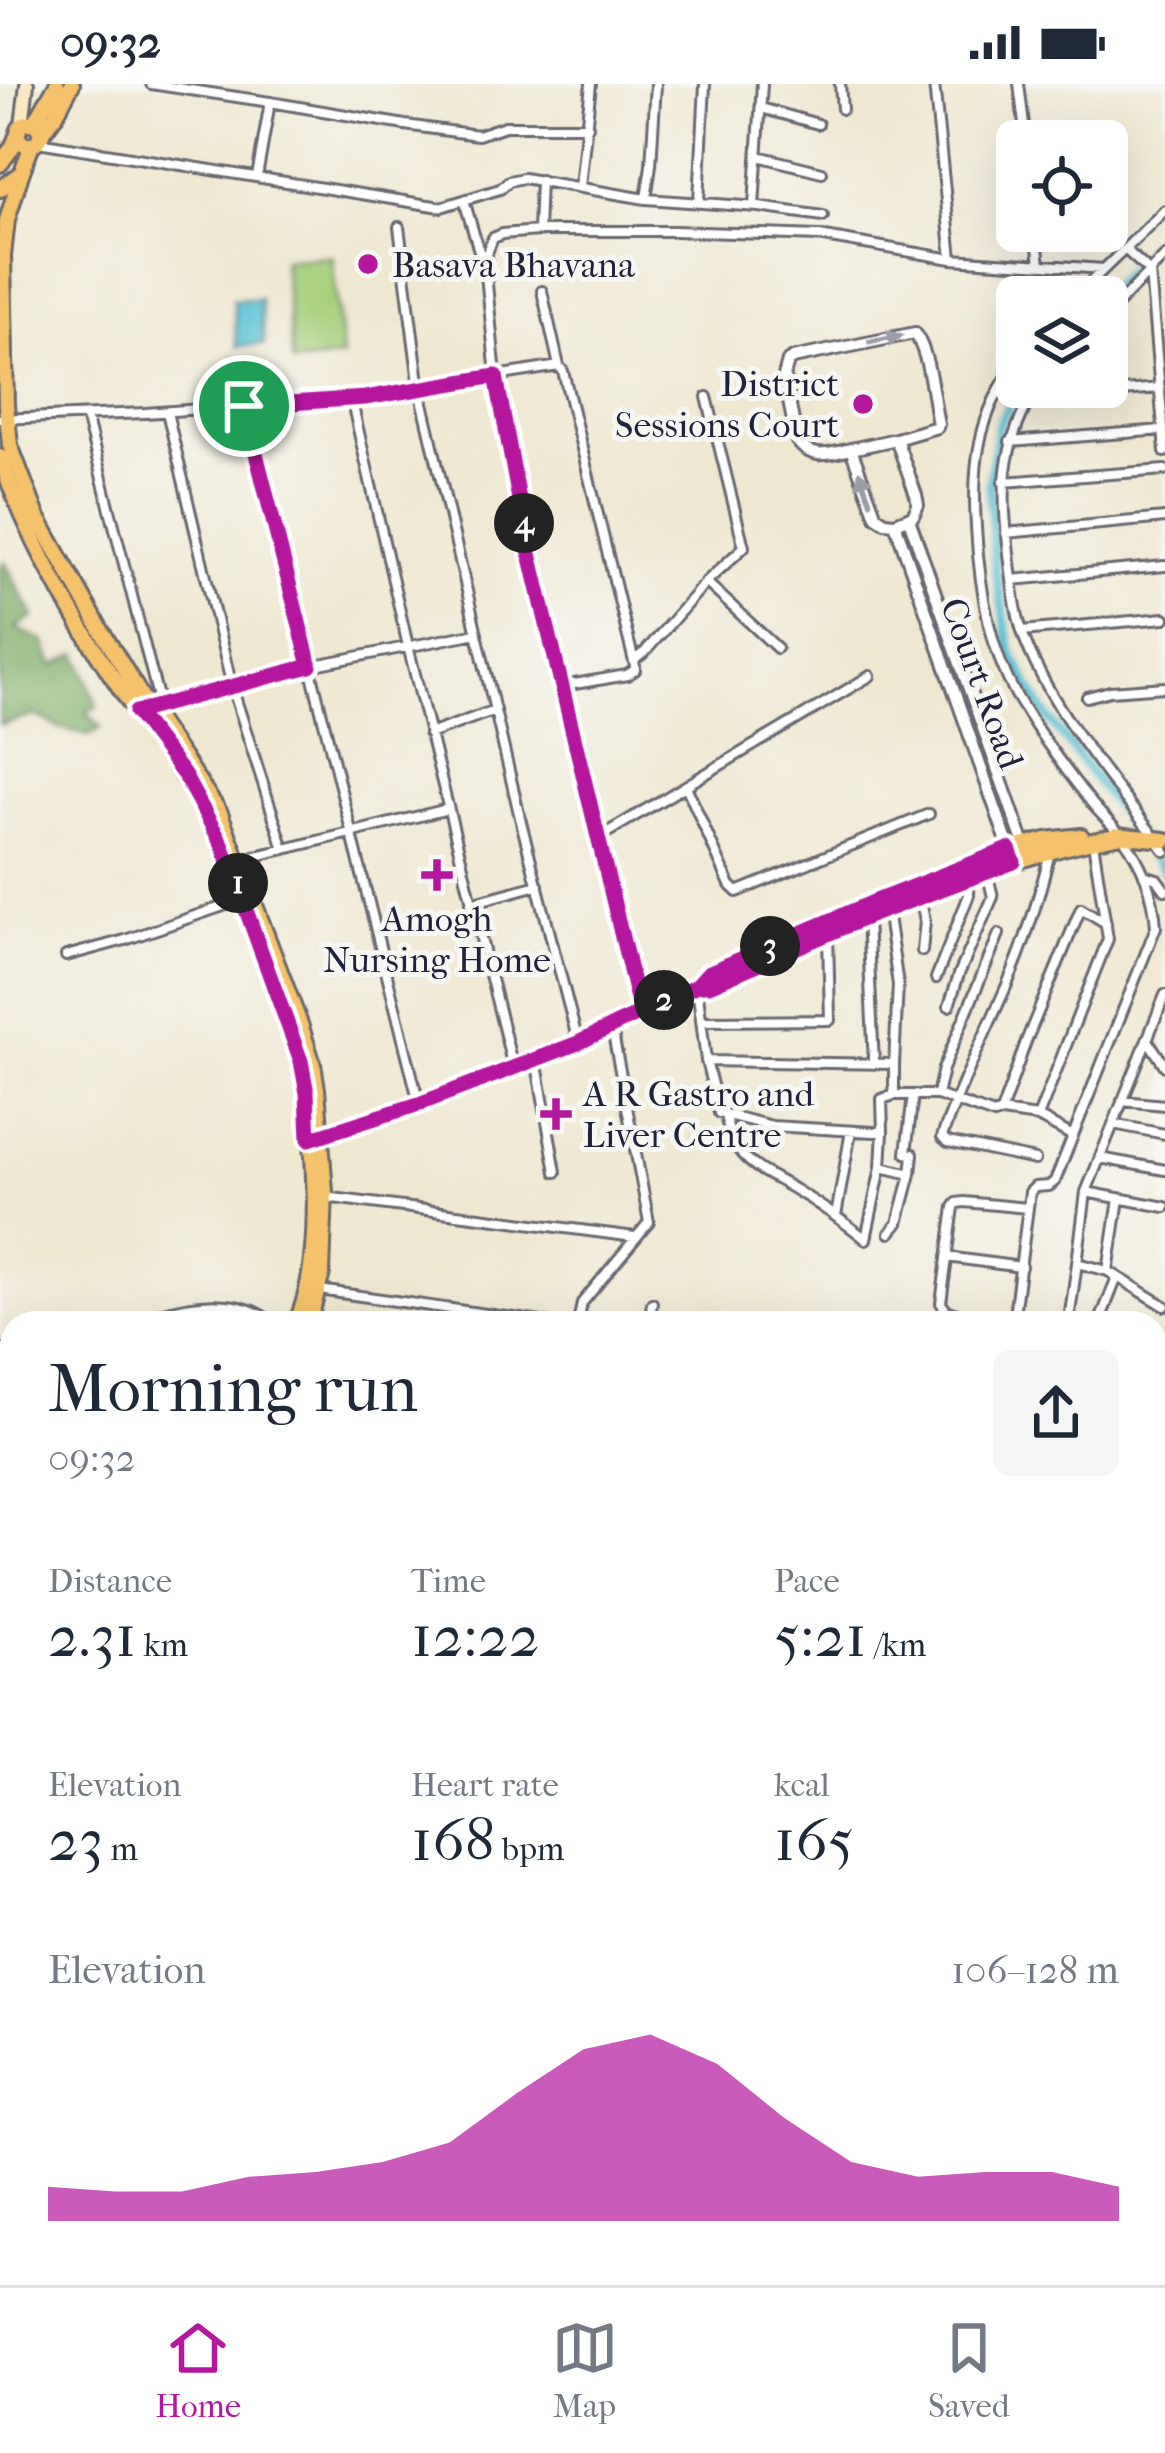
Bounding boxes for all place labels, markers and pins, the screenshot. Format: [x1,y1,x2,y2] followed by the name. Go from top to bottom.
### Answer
[392,244,635,286] place label: Basava Bhavana
[355,251,381,277] marker: Basava Bhavana
[193,355,295,457] pin
[615,363,839,446] place label: District Sessions Court
[850,391,876,417] marker: District Sessions Court
[494,493,554,553] pin: 4
[208,853,268,913] pin: 1
[421,859,453,891] marker: Amogh Nursing Home
[323,898,551,981] place label: Amogh Nursing Home
[740,916,800,976] pin: 3
[634,970,694,1030] pin: 2
[581,1073,815,1156] place label: A R Gastro and Liver Centre
[540,1098,572,1130] marker: A R Gastro and Liver Centre

